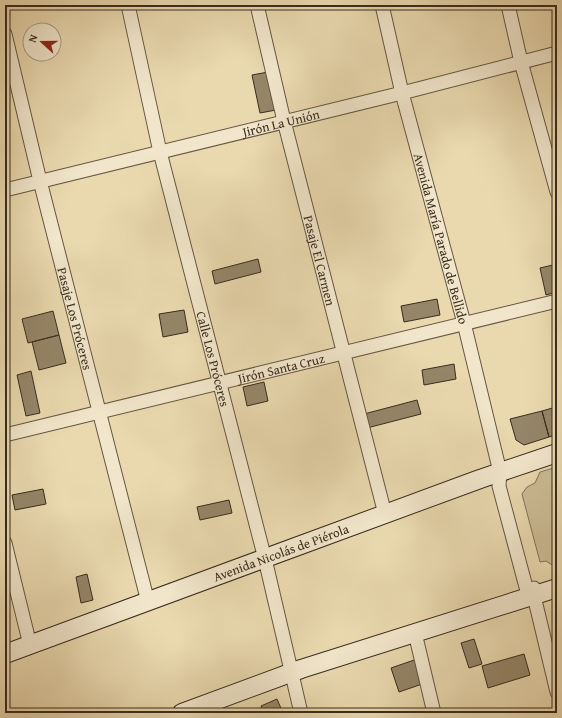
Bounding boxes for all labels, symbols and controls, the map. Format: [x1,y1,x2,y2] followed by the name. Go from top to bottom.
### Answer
[22,22,62,62] north arrow
[24,32,42,45] text: N
[238,104,322,142] street label: Jirón La Unión
[409,151,473,327] street label: Avenida María Parado de Bellido
[299,213,341,308] street label: Pasaje El Carmen
[53,265,98,372] street label: Pasaje Los Próceres
[192,309,235,409] street label: Calle Los Próceres
[234,348,327,388] street label: Jirón Santa Cruz
[210,518,352,586] street label: Avenida Nicolás de Piérola

